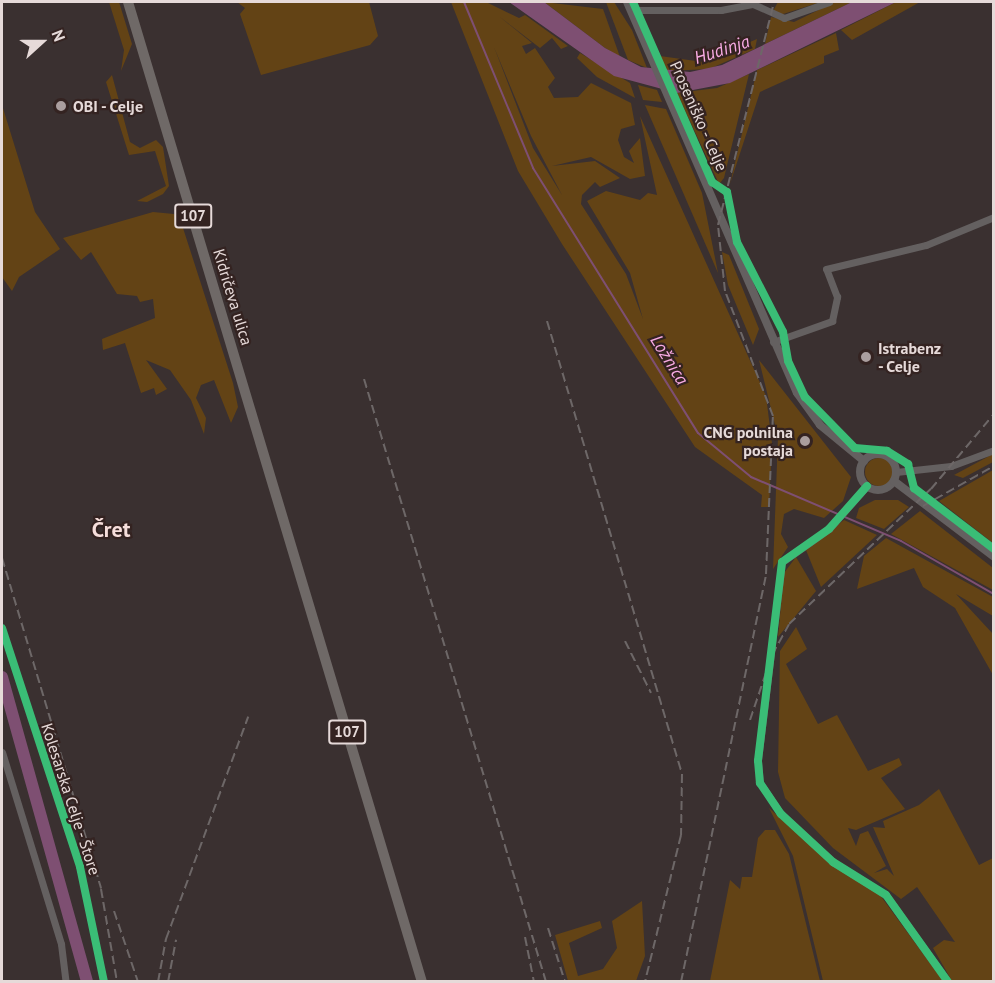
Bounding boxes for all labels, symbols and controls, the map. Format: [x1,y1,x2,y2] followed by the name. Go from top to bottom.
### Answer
[12,12,72,72] north arrow
[48,27,70,44] text: N
[691,31,753,69] water label: Hudinja
[666,57,732,175] street label: Proseniško - Celje
[73,96,145,116] place label: OBI - Celje
[54,99,68,113] marker: OBI - Celje
[174,204,212,228] road number: 107
[209,247,257,347] street label: Kidričeva ulica
[645,331,693,389] water label: Ložnica
[878,338,941,376] place label: Istrabenz - Celje
[859,350,873,364] marker: Istrabenz - Celje
[703,422,793,460] place label: CNG polnilna postaja
[798,434,812,448] marker: CNG polnilna postaja
[92,517,130,543] district label: Čret
[37,719,105,879] street label: Kolesarska Celje - Štore
[328,720,366,744] road number: 107

